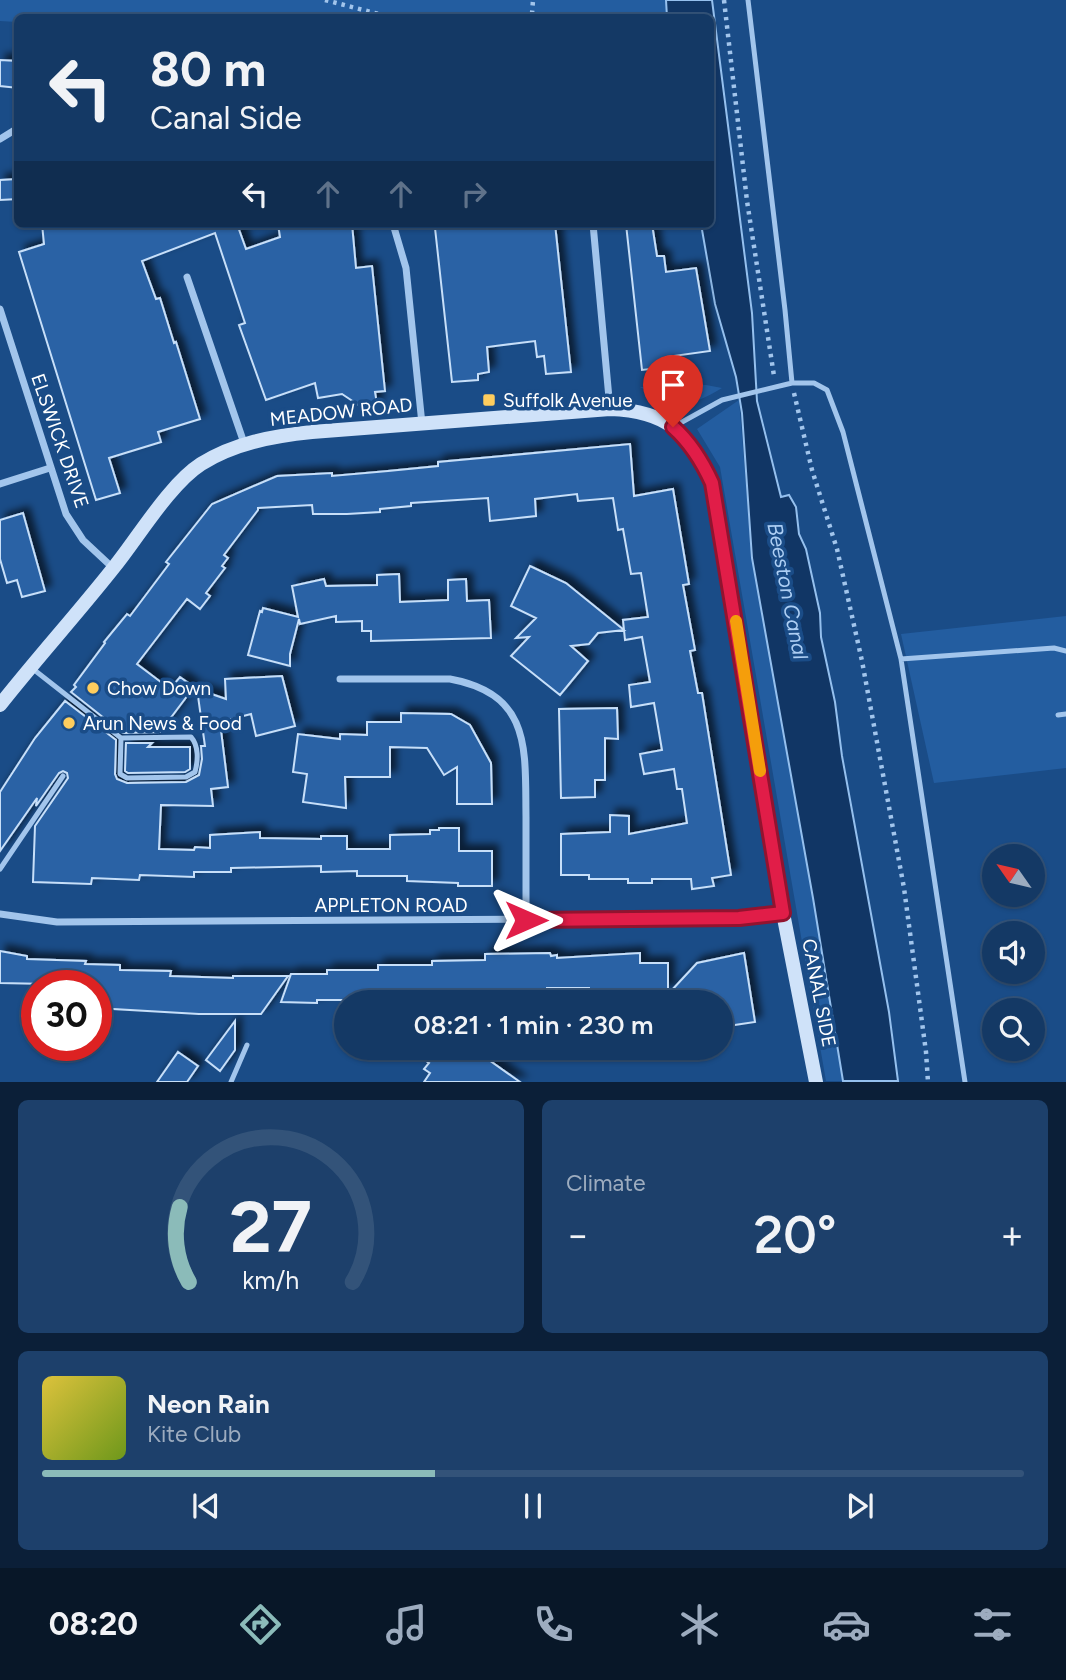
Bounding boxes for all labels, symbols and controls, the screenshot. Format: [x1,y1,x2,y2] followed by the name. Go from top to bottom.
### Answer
[150,39,266,98] text: 80 m
[35,42,126,133] icon: left
[150,99,302,137] text: Canal Side
[236,175,274,213] icon: left
[309,175,347,213] icon: ahead
[382,175,420,213] icon: ahead
[455,175,493,213] icon: right
[643,355,703,427] pin
[654,366,692,404] icon: arrive
[26,371,94,511] street label: ELSWICK DRIVE
[503,389,633,412] place label: Suffolk Avenue
[481,392,497,408] marker: Suffolk Avenue
[269,393,413,431] street label: MEADOW ROAD
[762,520,814,662] water label: Beeston Canal
[107,677,211,700] place label: Chow Down
[85,680,101,696] marker: Chow Down
[83,712,242,735] place label: Arun News & Food
[61,715,77,731] marker: Arun News & Food
[982,844,1045,906] north arrow
[982,844,1045,1061] map controls
[489,883,563,957] position arrow
[314,894,468,917] street label: APPLETON ROAD
[982,921,1045,984] button: sound
[797,937,841,1049] street label: CANAL SIDE
[21,970,112,1061] speed limit sign: 30
[982,998,1045,1061] button: search
[414,1009,653,1041] text: 08:21 · 1 min · 230 m
[566,1169,645,1197] text: Climate
[230,1184,312,1271] text: 27
[754,1204,836,1266] text: 20°
[566,1212,590,1258] text: −
[1000,1212,1024,1258] text: +
[242,1265,300,1295] text: km/h
[147,1388,270,1420] text: Neon Rain
[147,1420,241,1448] text: Kite Club
[187,1487,225,1525] icon: previous
[514,1487,552,1525] icon: pause
[841,1487,879,1525] icon: next
[236,1600,285,1649] icon: directions
[382,1600,431,1649] icon: music
[529,1600,578,1649] icon: phone
[675,1600,724,1649] icon: climate
[822,1600,871,1649] icon: car
[968,1600,1017,1649] icon: filters
[49,1605,138,1643] text: 08:20

